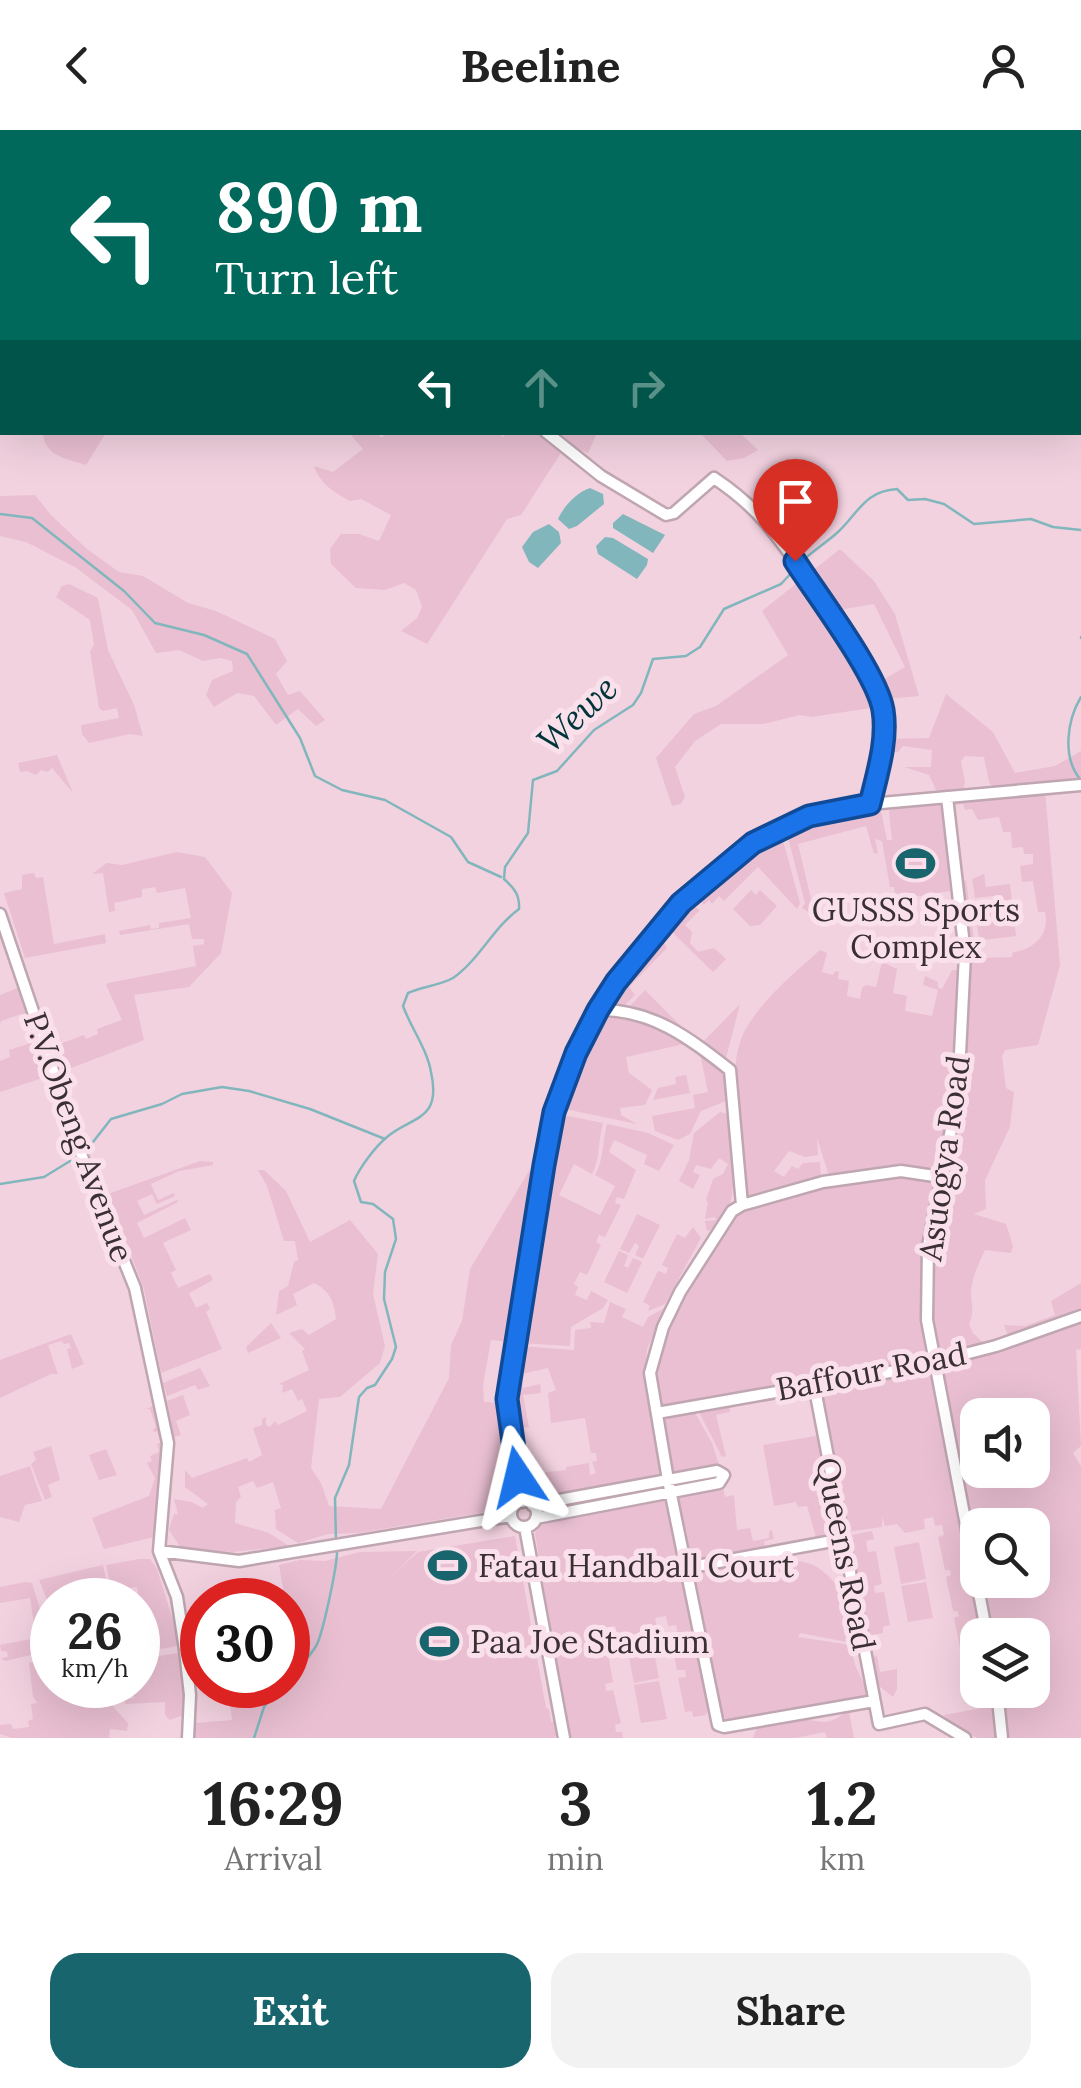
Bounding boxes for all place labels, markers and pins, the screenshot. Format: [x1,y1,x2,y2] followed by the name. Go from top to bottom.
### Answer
[753,459,838,562] pin
[895,843,937,885] sports icon: GUSSS Sports Complex
[812,889,1020,967] place label: GUSSS Sports Complex
[427,1544,469,1586] sports icon: Fatau Handball Court
[478,1545,795,1586] place label: Fatau Handball Court
[419,1620,461,1662] sports icon: Paa Joe Stadium
[470,1621,710,1662] place label: Paa Joe Stadium

